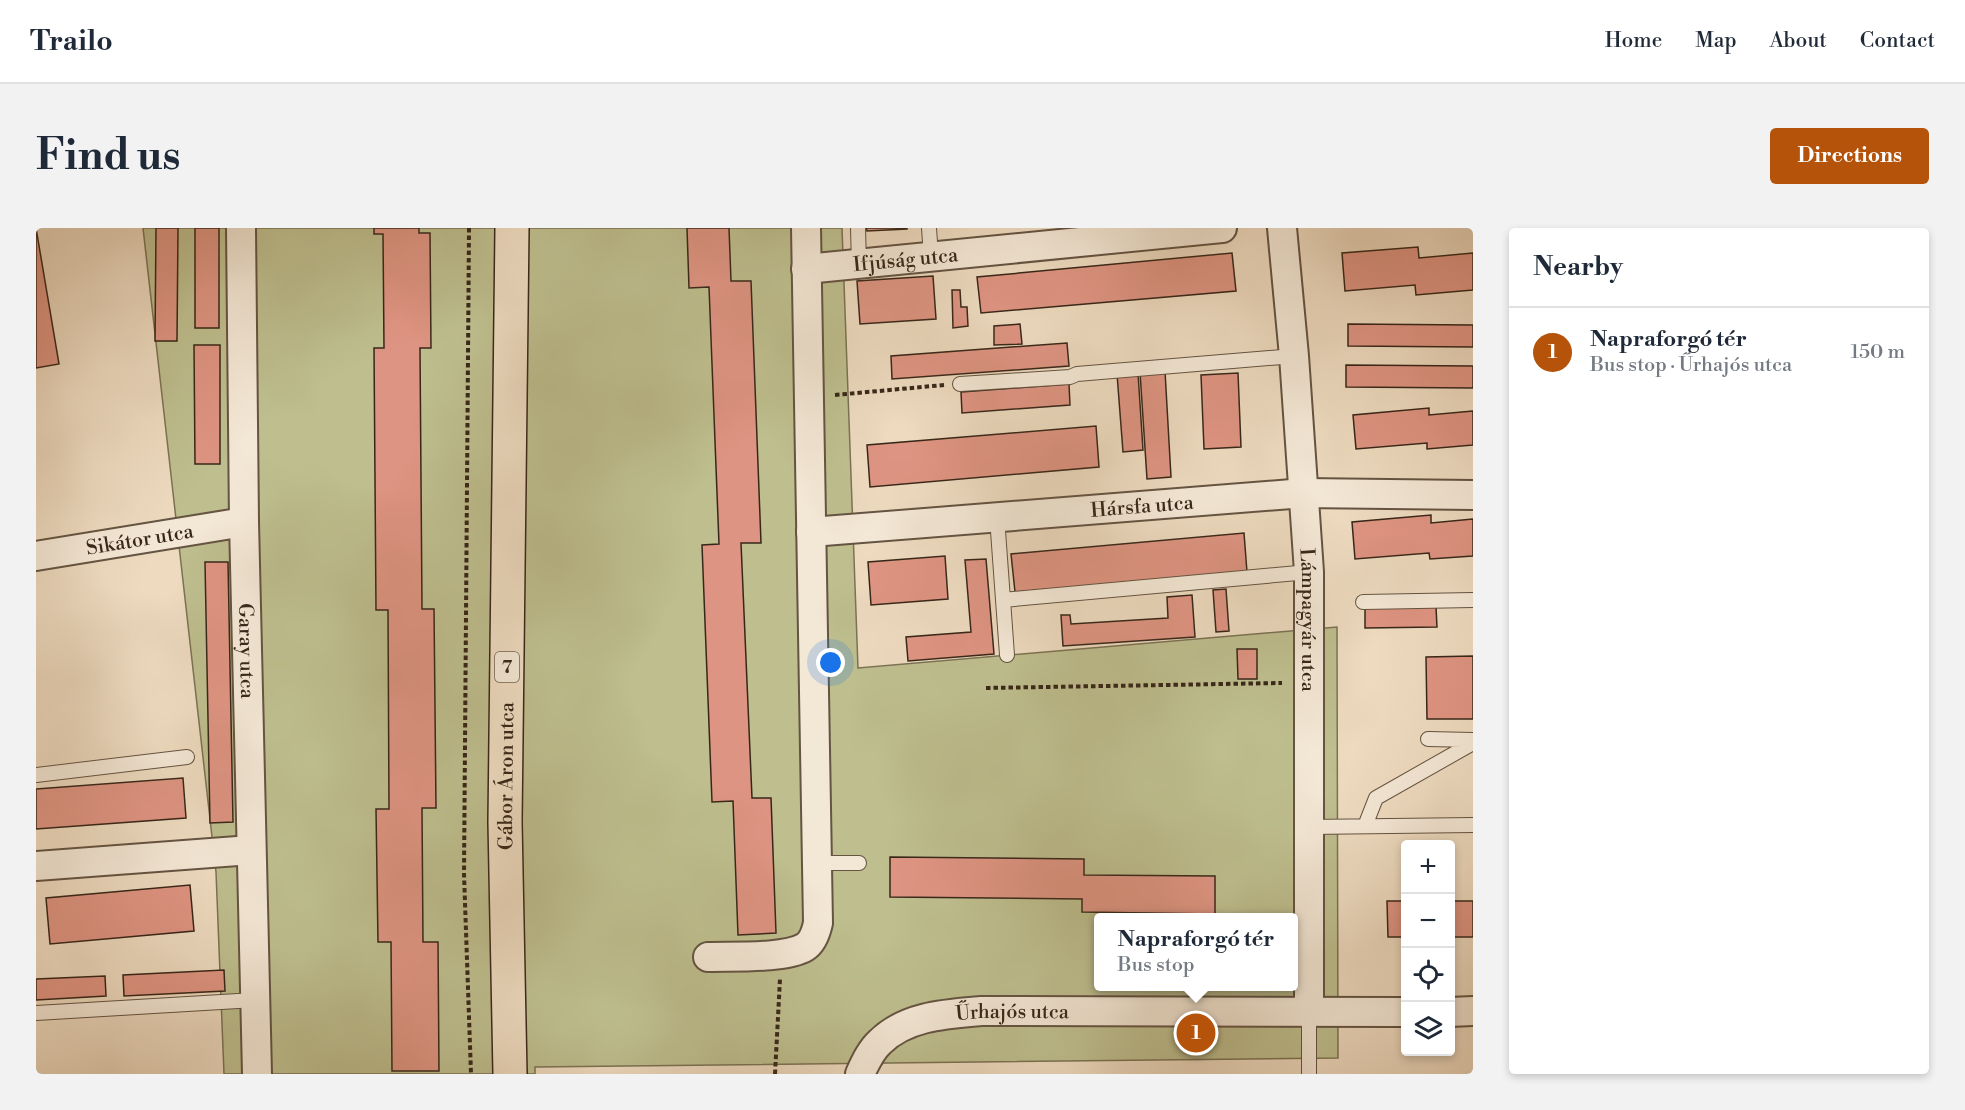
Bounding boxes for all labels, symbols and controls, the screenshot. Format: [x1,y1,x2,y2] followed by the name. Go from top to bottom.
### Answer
[30,24,113,59] text: Trailo
[1605,28,1662,54] text: Home
[1695,28,1737,54] text: Map
[1770,28,1827,54] text: About
[1860,28,1935,54] text: Contact
[1770,128,1929,184] button: Directions
[36,130,180,183] text: Find us
[852,243,960,278] street label: Ifjúság utca
[1533,251,1623,283] text: Nearby
[1590,326,1747,353] text: Napraforgó tér
[1548,340,1557,365] text: 1
[1850,340,1905,365] text: 150 m
[1590,353,1792,378] text: Bus stop · Űrhajós utca
[1089,491,1196,524] street label: Hársfa utca
[84,519,196,562] street label: Sikátor utca
[1293,547,1320,693] street label: Lámpagyár utca
[232,603,259,700] street label: Garay utca
[816,648,845,677] your location
[495,652,519,682] road number: 7
[493,701,520,850] street label: Gábor Áron utca
[1401,840,1455,1056] map controls
[1401,840,1455,894] button: +
[1401,894,1455,948] button: −
[1094,913,1298,991] popup
[1118,926,1274,953] text: Napraforgó tér
[1401,948,1455,1002] button: locate
[1118,953,1195,978] text: Bus stop
[954,1000,1070,1027] street label: Űrhajós utca
[1401,1002,1455,1056] button: layers
[1176,1010,1216,1056] pin: 1

